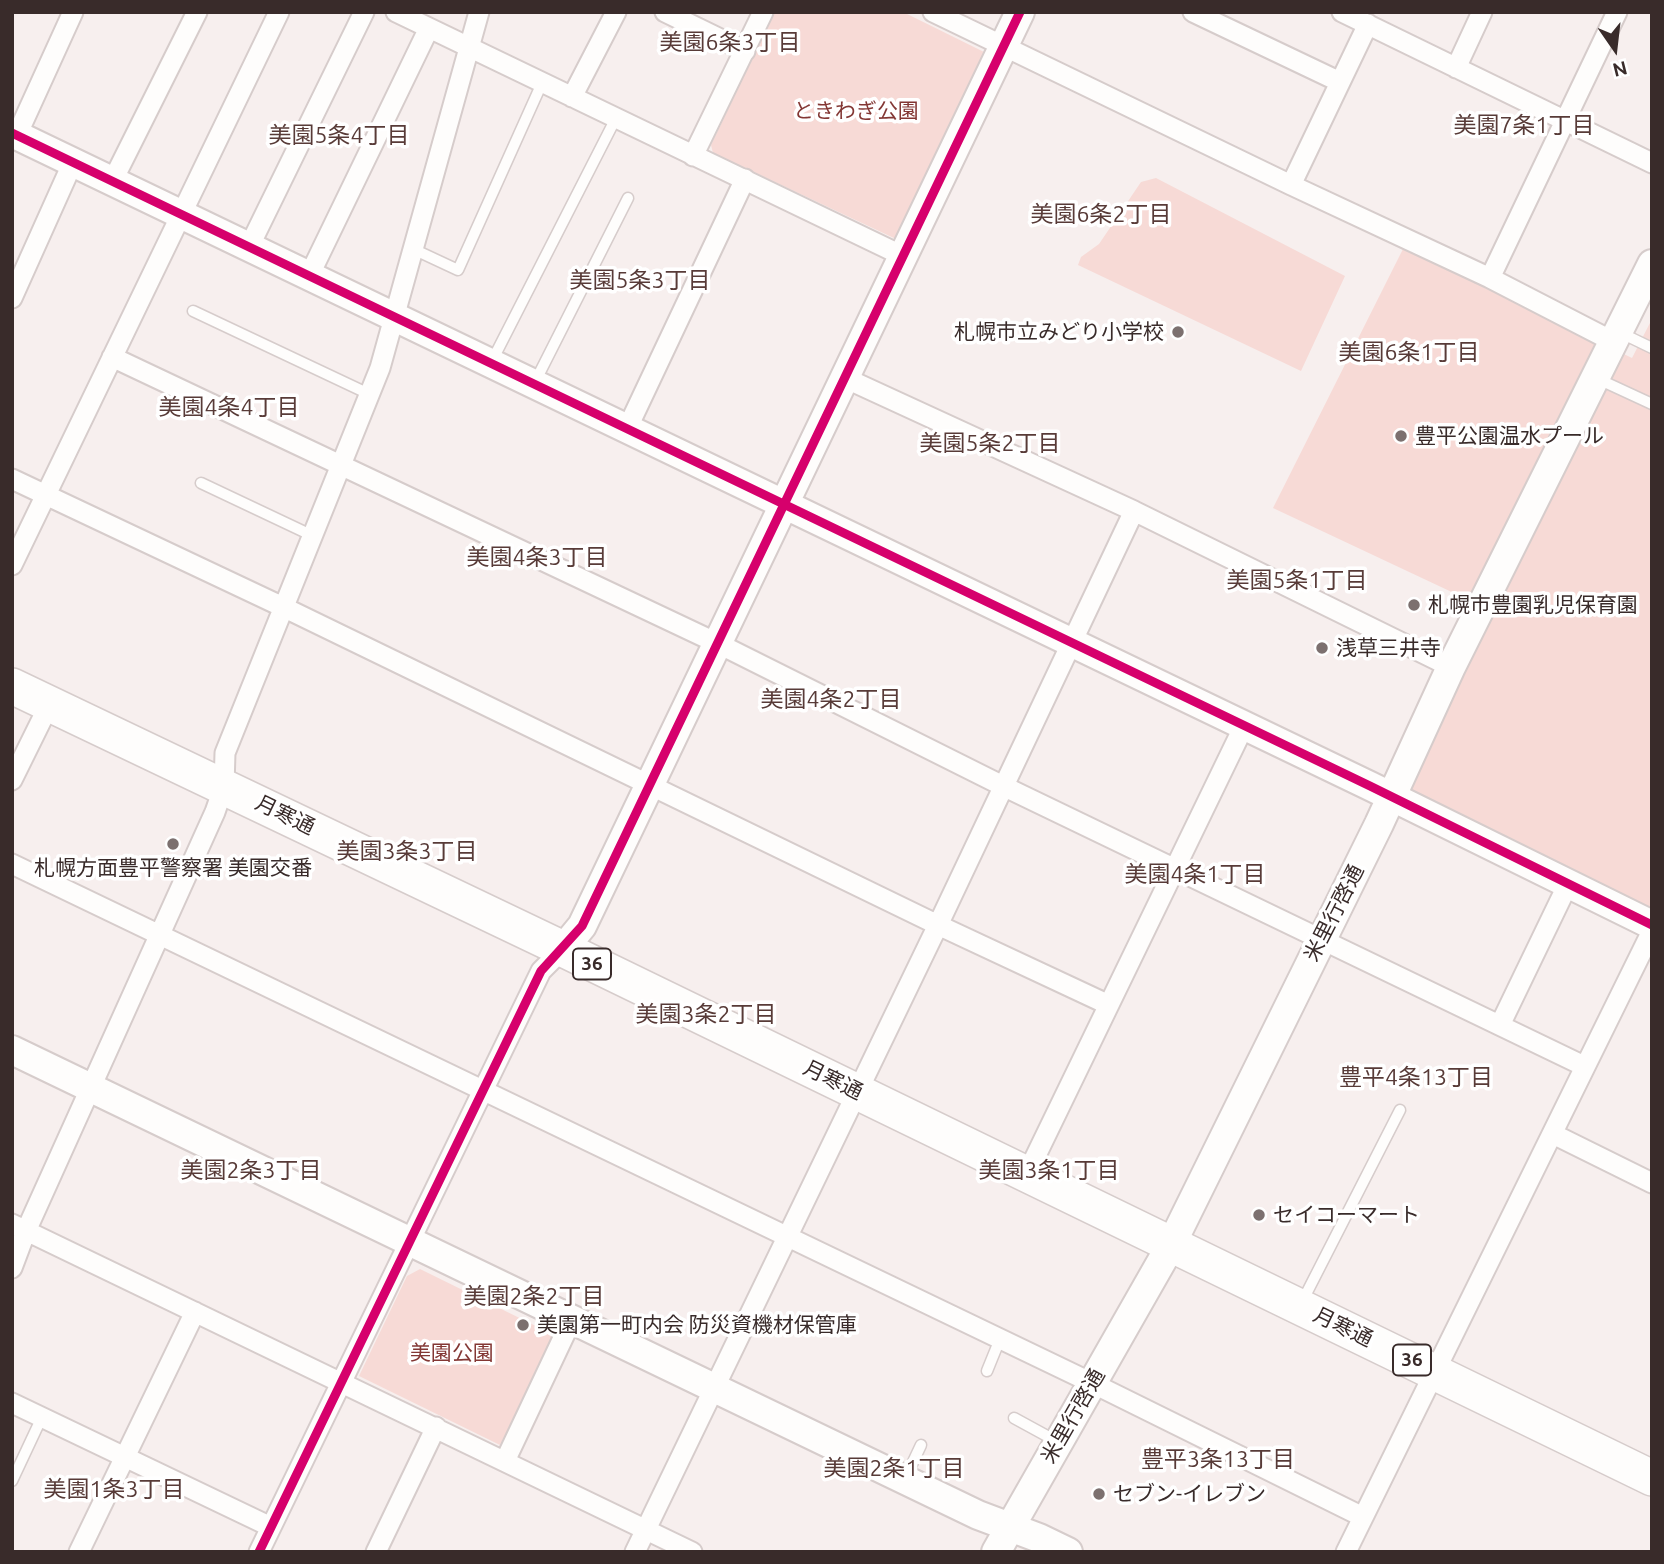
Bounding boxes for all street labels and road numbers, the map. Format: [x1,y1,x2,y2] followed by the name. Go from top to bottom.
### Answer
[251,790,319,840] street label: 月寒通
[1299,861,1369,965] street label: 米里行啓通
[573,948,611,980] road number: 36
[799,1055,867,1105] street label: 月寒通
[1309,1302,1377,1352] street label: 月寒通
[1393,1344,1431,1376] road number: 36
[1036,1364,1110,1468] street label: 米里行啓通

